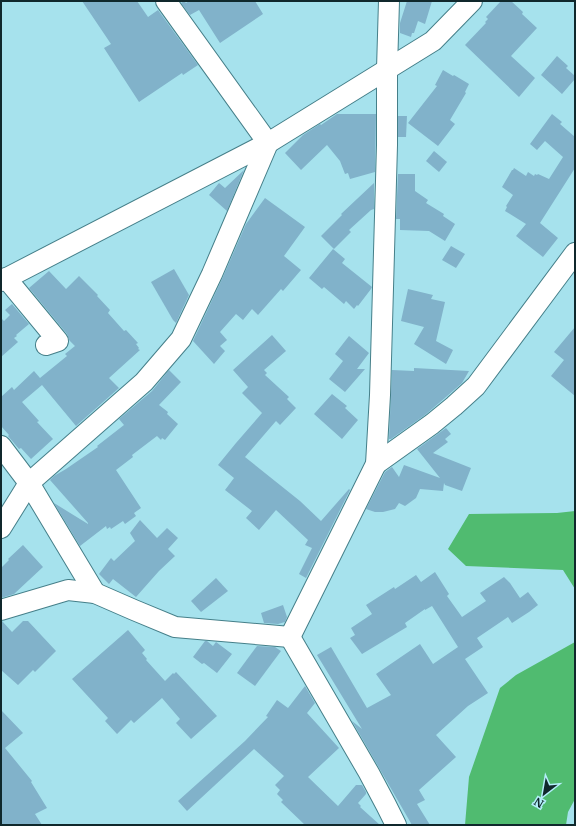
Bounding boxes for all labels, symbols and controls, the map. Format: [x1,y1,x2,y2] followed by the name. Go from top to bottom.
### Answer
[524,774,564,814] north arrow
[531,794,546,811] text: N

